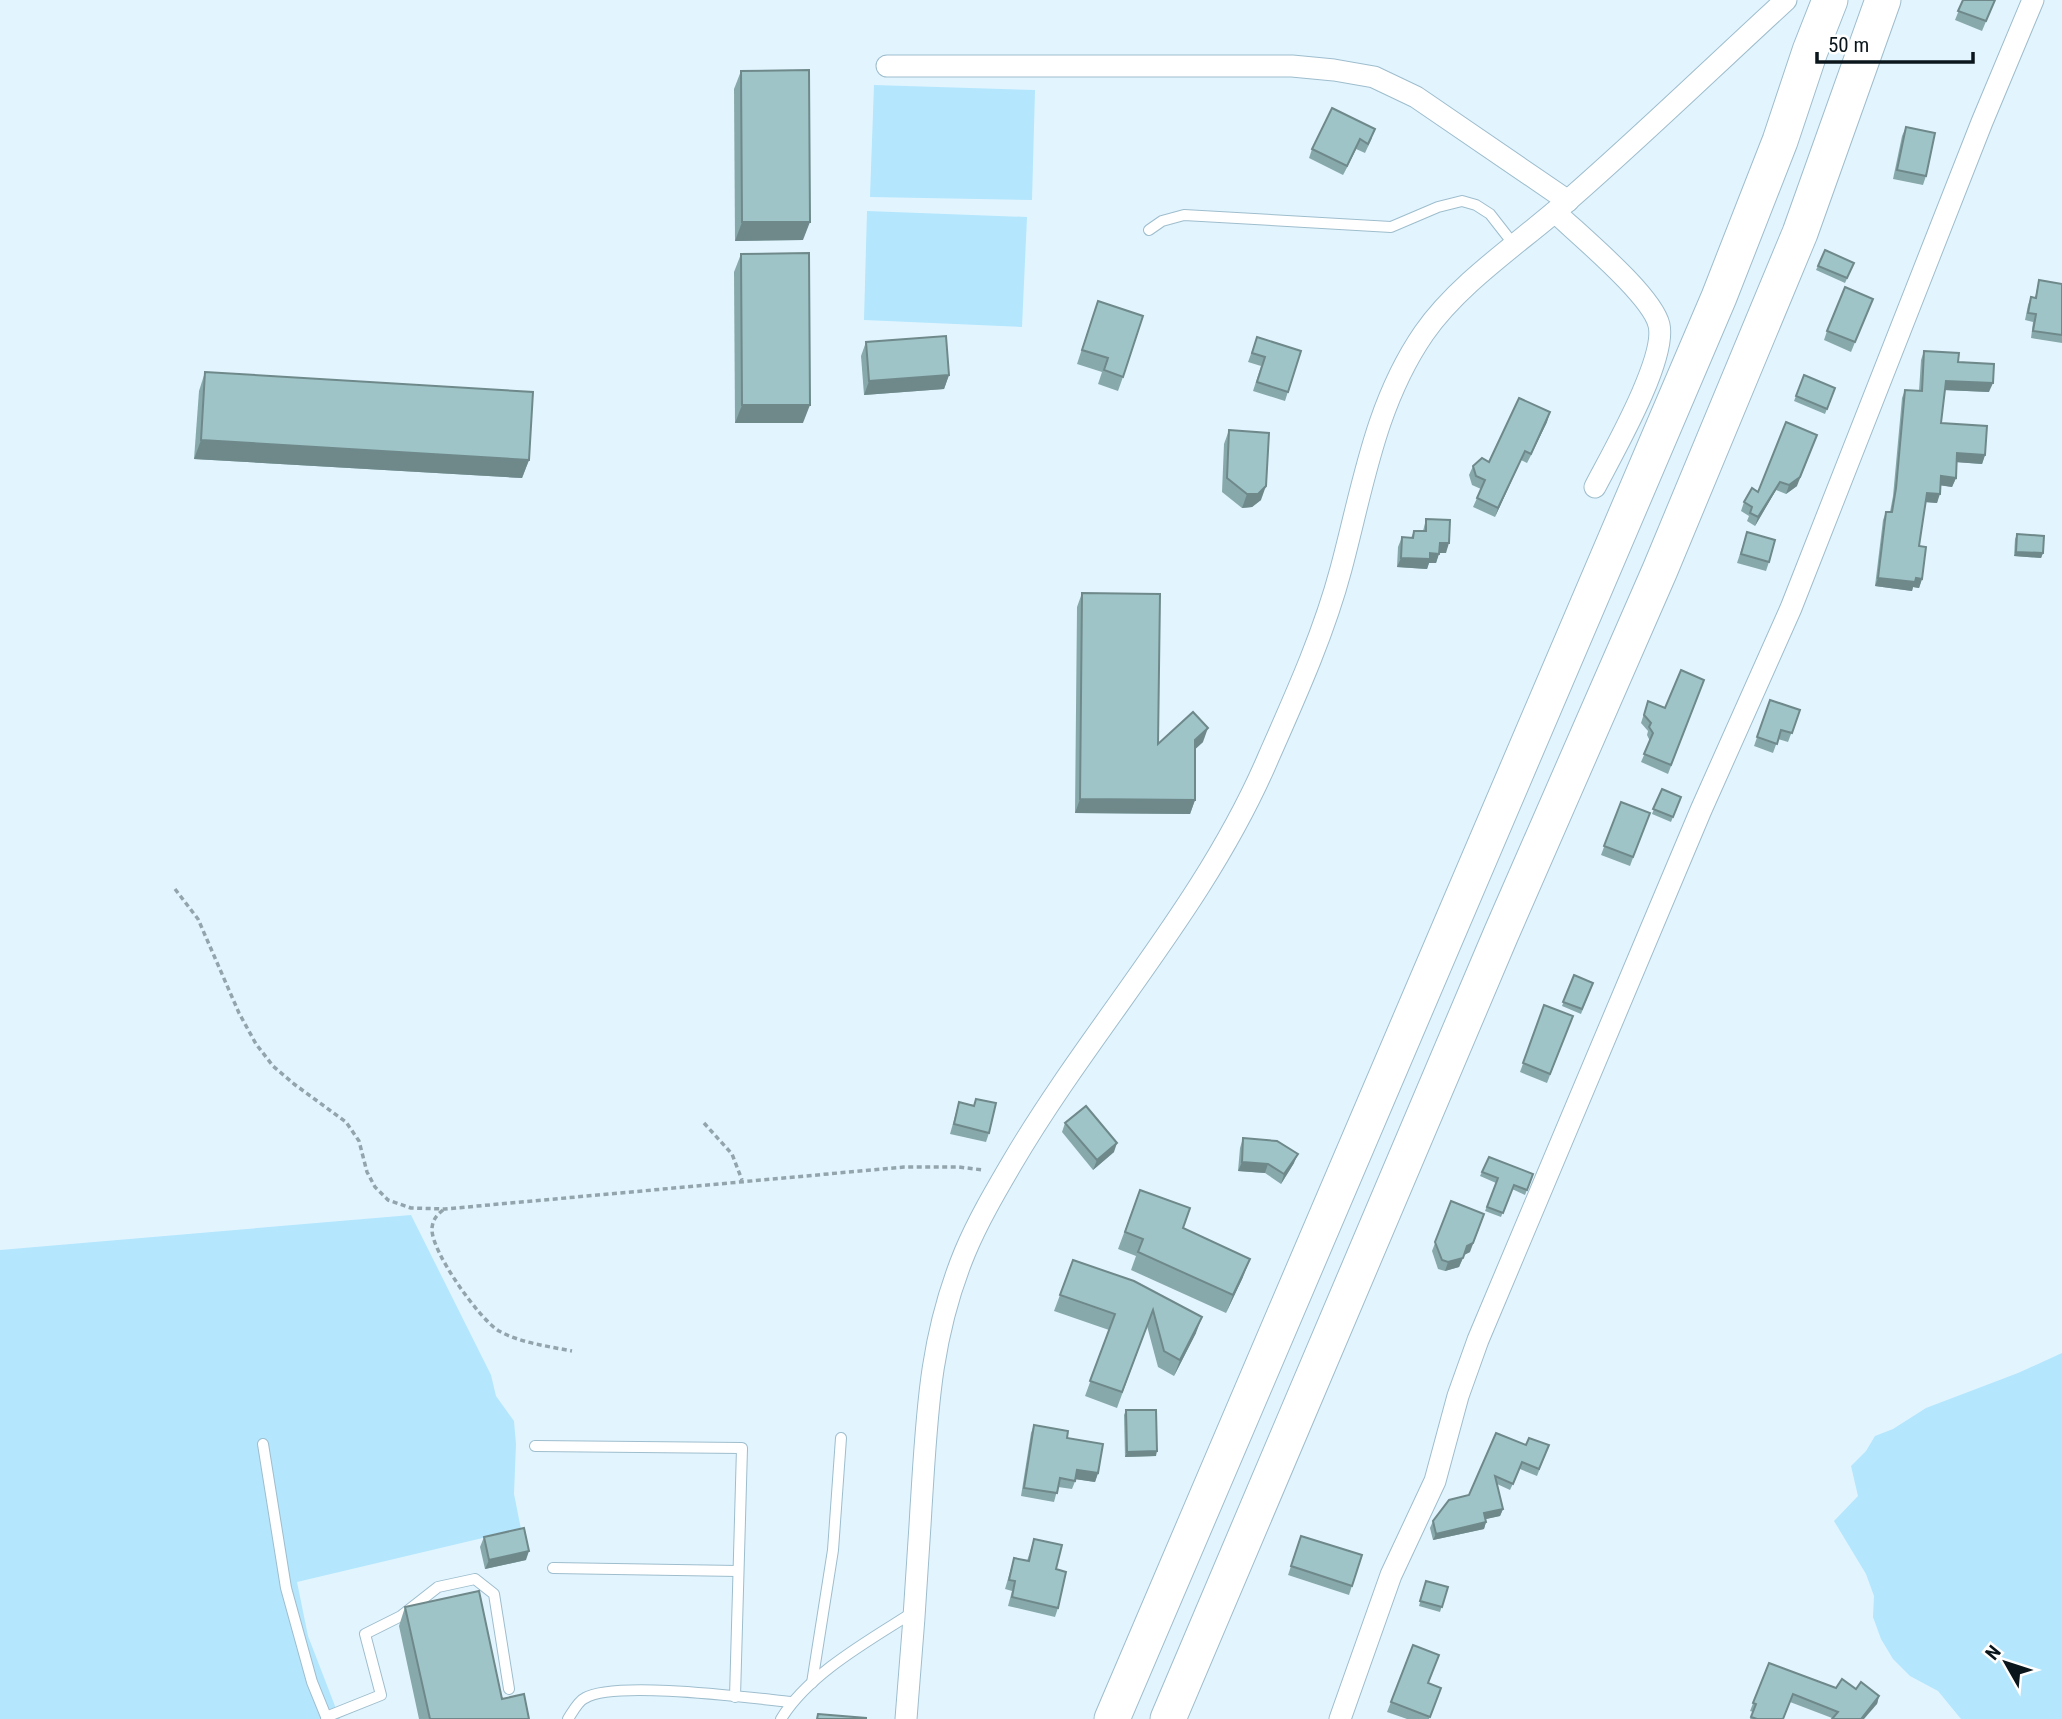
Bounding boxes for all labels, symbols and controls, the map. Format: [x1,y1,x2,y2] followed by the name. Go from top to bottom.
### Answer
[1817,21,1973,65] scale bar
[1828,33,1869,57] text: 50 m
[1971,1628,2041,1698] north arrow
[1981,1641,2006,1664] text: N

